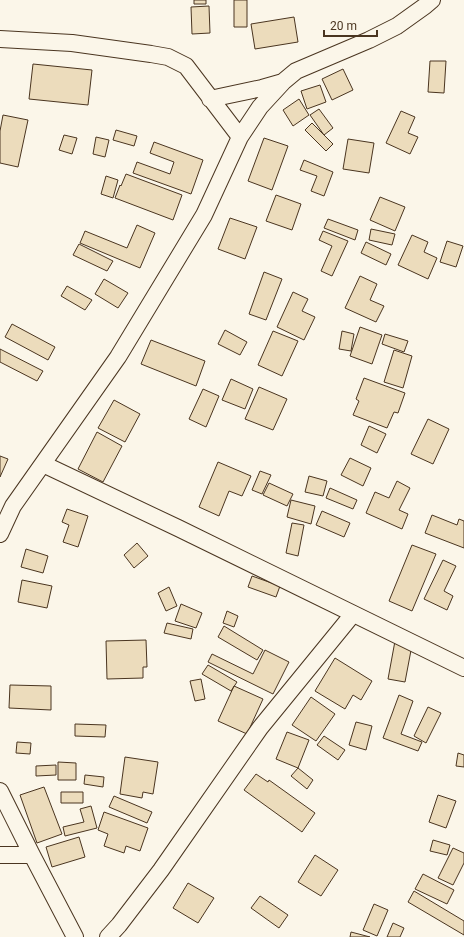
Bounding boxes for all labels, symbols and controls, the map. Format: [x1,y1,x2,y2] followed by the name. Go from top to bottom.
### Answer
[324,12,377,38] scale bar
[330,19,357,33] text: 20 m

